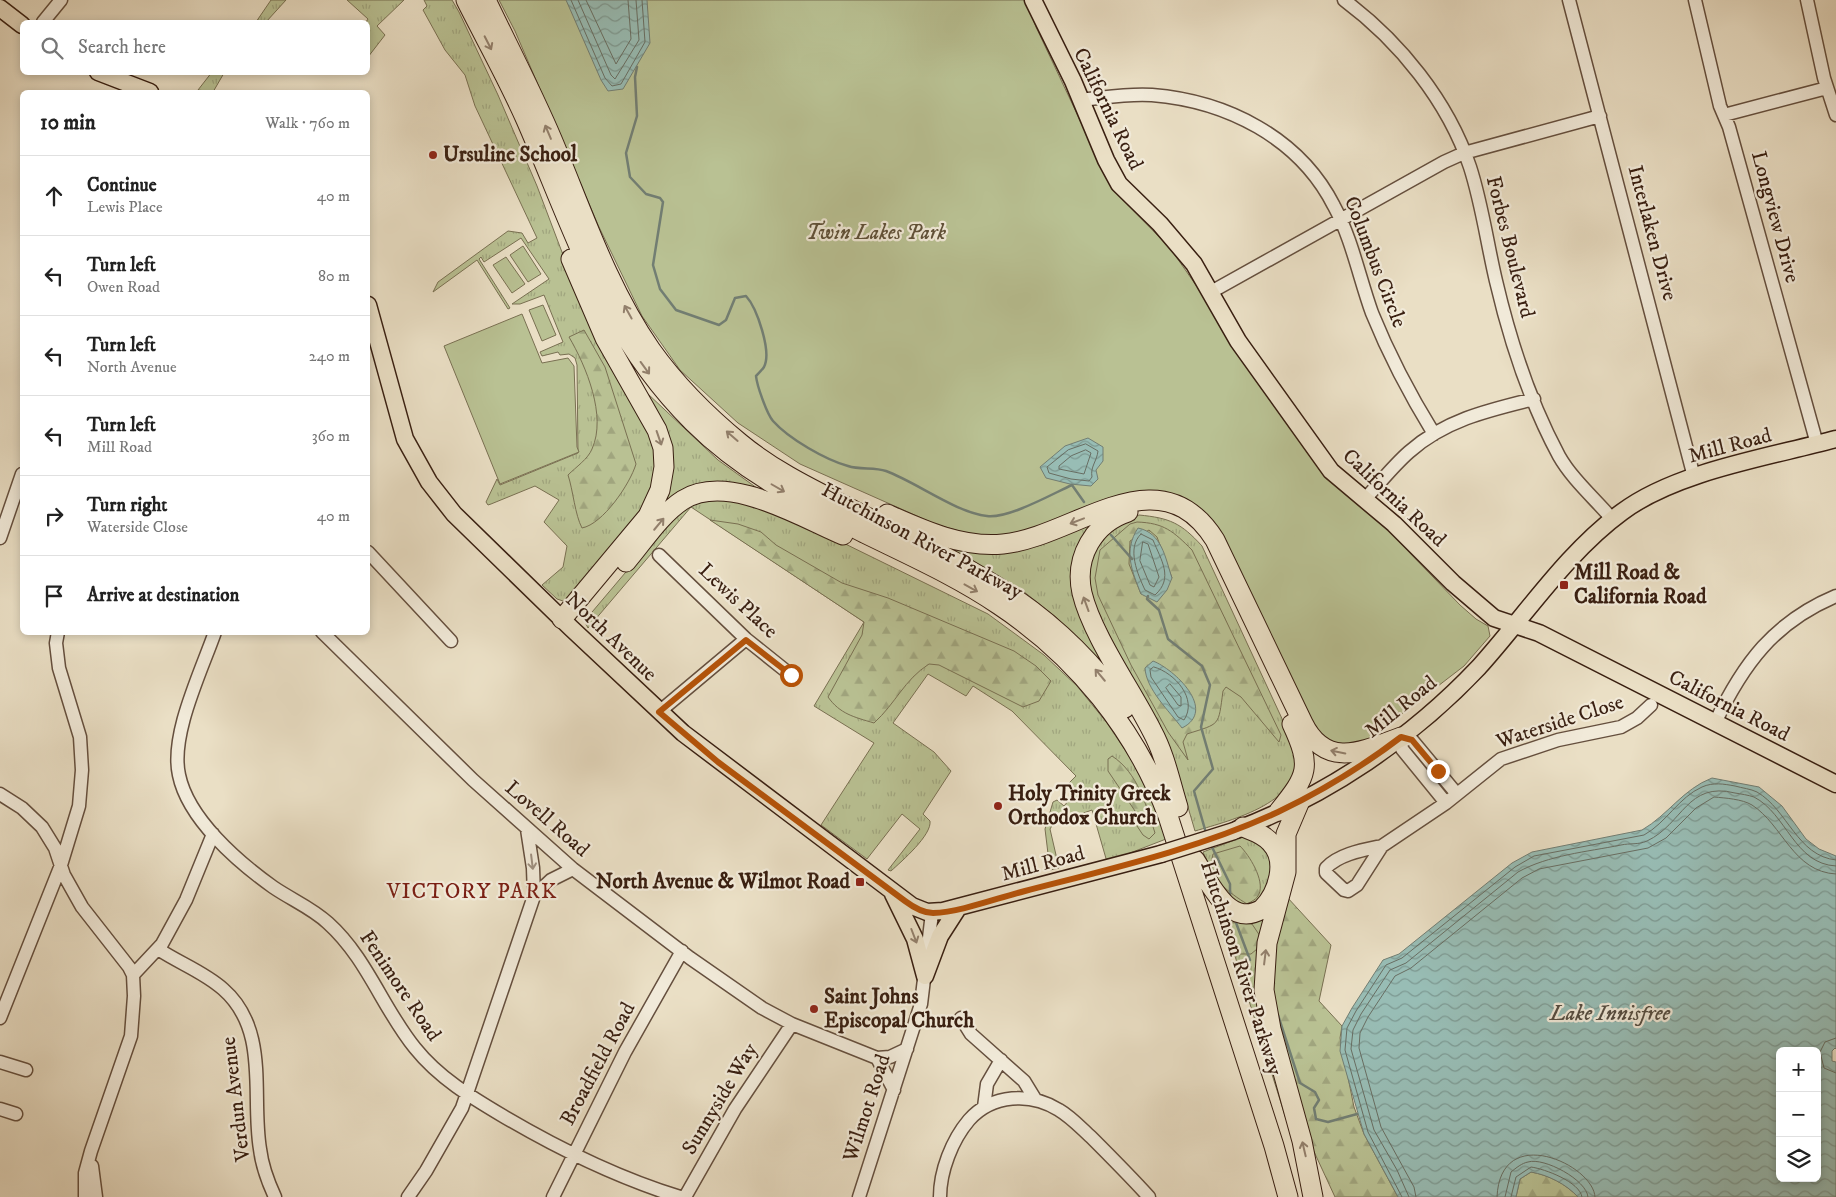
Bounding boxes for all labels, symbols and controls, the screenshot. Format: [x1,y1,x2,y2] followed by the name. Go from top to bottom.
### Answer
[20,20,370,75] search box
[38,34,66,62] icon: search
[78,36,166,59] text: Search here
[483,36,493,51] one-way arrow
[1067,44,1149,175] street label: California Road
[40,110,96,136] text: 10 min
[265,113,350,133] text: Walk · 760 m
[543,124,552,139] one-way arrow
[443,142,578,168] place label: Ursuline School
[1745,148,1805,286] street label: Longview Drive
[427,149,439,161] marker: Ursuline School
[1621,162,1683,304] street label: Interlaken Drive
[1480,173,1540,321] street label: Forbes Boulevard
[87,174,157,197] text: Continue
[40,182,68,210] icon: ahead
[317,186,350,206] text: 40 m
[1338,193,1412,332] street label: Columbus Circle
[87,197,163,217] text: Lewis Place
[806,220,946,246] park label: Twin Lakes Park
[87,254,156,277] text: Turn left
[40,262,68,290] icon: left
[318,266,350,286] text: 80 m
[87,277,160,297] text: Owen Road
[623,305,633,320] one-way arrow
[87,334,156,357] text: Turn left
[40,342,68,370] icon: left
[309,346,350,366] text: 240 m
[87,357,177,377] text: North Avenue
[640,361,650,375] one-way arrow
[87,414,156,437] text: Turn left
[40,422,68,450] icon: left
[1685,422,1775,470] street label: Mill Road
[312,426,350,446] text: 360 m
[655,430,665,446] one-way arrow
[725,430,738,442] one-way arrow
[87,437,152,457] text: Mill Road
[1337,443,1452,553] street label: California Road
[817,477,1028,606] street label: Hutchinson River Parkway
[770,483,785,493] one-way arrow
[87,494,167,517] text: Turn right
[40,502,68,530] icon: right
[317,506,350,526] text: 40 m
[87,517,188,537] text: Waterside Close
[1070,517,1085,526] one-way arrow
[653,518,664,531] one-way arrow
[693,558,783,645] street label: Lewis Place
[1574,560,1707,610] place label: Mill Road & California Road
[1558,579,1570,591] marker: Mill Road & California Road
[40,582,68,610] icon: arrive
[87,584,239,607] text: Arrive at destination
[963,584,978,593] one-way arrow
[560,587,663,687] street label: North Avenue
[1081,597,1090,612] one-way arrow
[780,664,803,687] route start
[1664,664,1794,748] street label: California Road
[1094,669,1106,682] one-way arrow
[1360,670,1443,744] street label: Mill Road
[1492,689,1627,755] street label: Waterside Close
[1330,747,1346,756] one-way arrow
[1427,760,1450,783] route end
[499,775,595,863] street label: Lovell Road
[1008,781,1171,831] place label: Holy Trinity Greek Orthodox Church
[992,800,1004,812] marker: Holy Trinity Greek Orthodox Church
[998,840,1088,888] street label: Mill Road
[528,854,538,870] one-way arrow
[1194,857,1288,1080] street label: Hutchinson River Parkway
[596,869,851,895] place label: North Avenue & Wilmot Road
[854,876,866,888] marker: North Avenue & Wilmot Road
[386,878,557,905] district label: VICTORY PARK
[353,926,447,1047] street label: Fenimore Road
[909,928,919,943] one-way arrow
[1260,949,1270,965] one-way arrow
[824,984,975,1034] place label: Saint Johns Episcopal Church
[555,997,642,1130] street label: Broadfield Road
[1548,1000,1671,1027] water label: Lake Innisfree
[808,1003,820,1015] marker: Saint Johns Episcopal Church
[215,1035,257,1164] street label: Verdun Avenue
[676,1038,764,1160] street label: Sunnyside Way
[1776,1047,1821,1182] map controls
[1776,1047,1821,1092] button: +
[837,1050,897,1166] street label: Wilmot Road
[1776,1092,1821,1137] button: −
[1776,1137,1821,1182] button: layers
[1299,1142,1308,1158] one-way arrow

